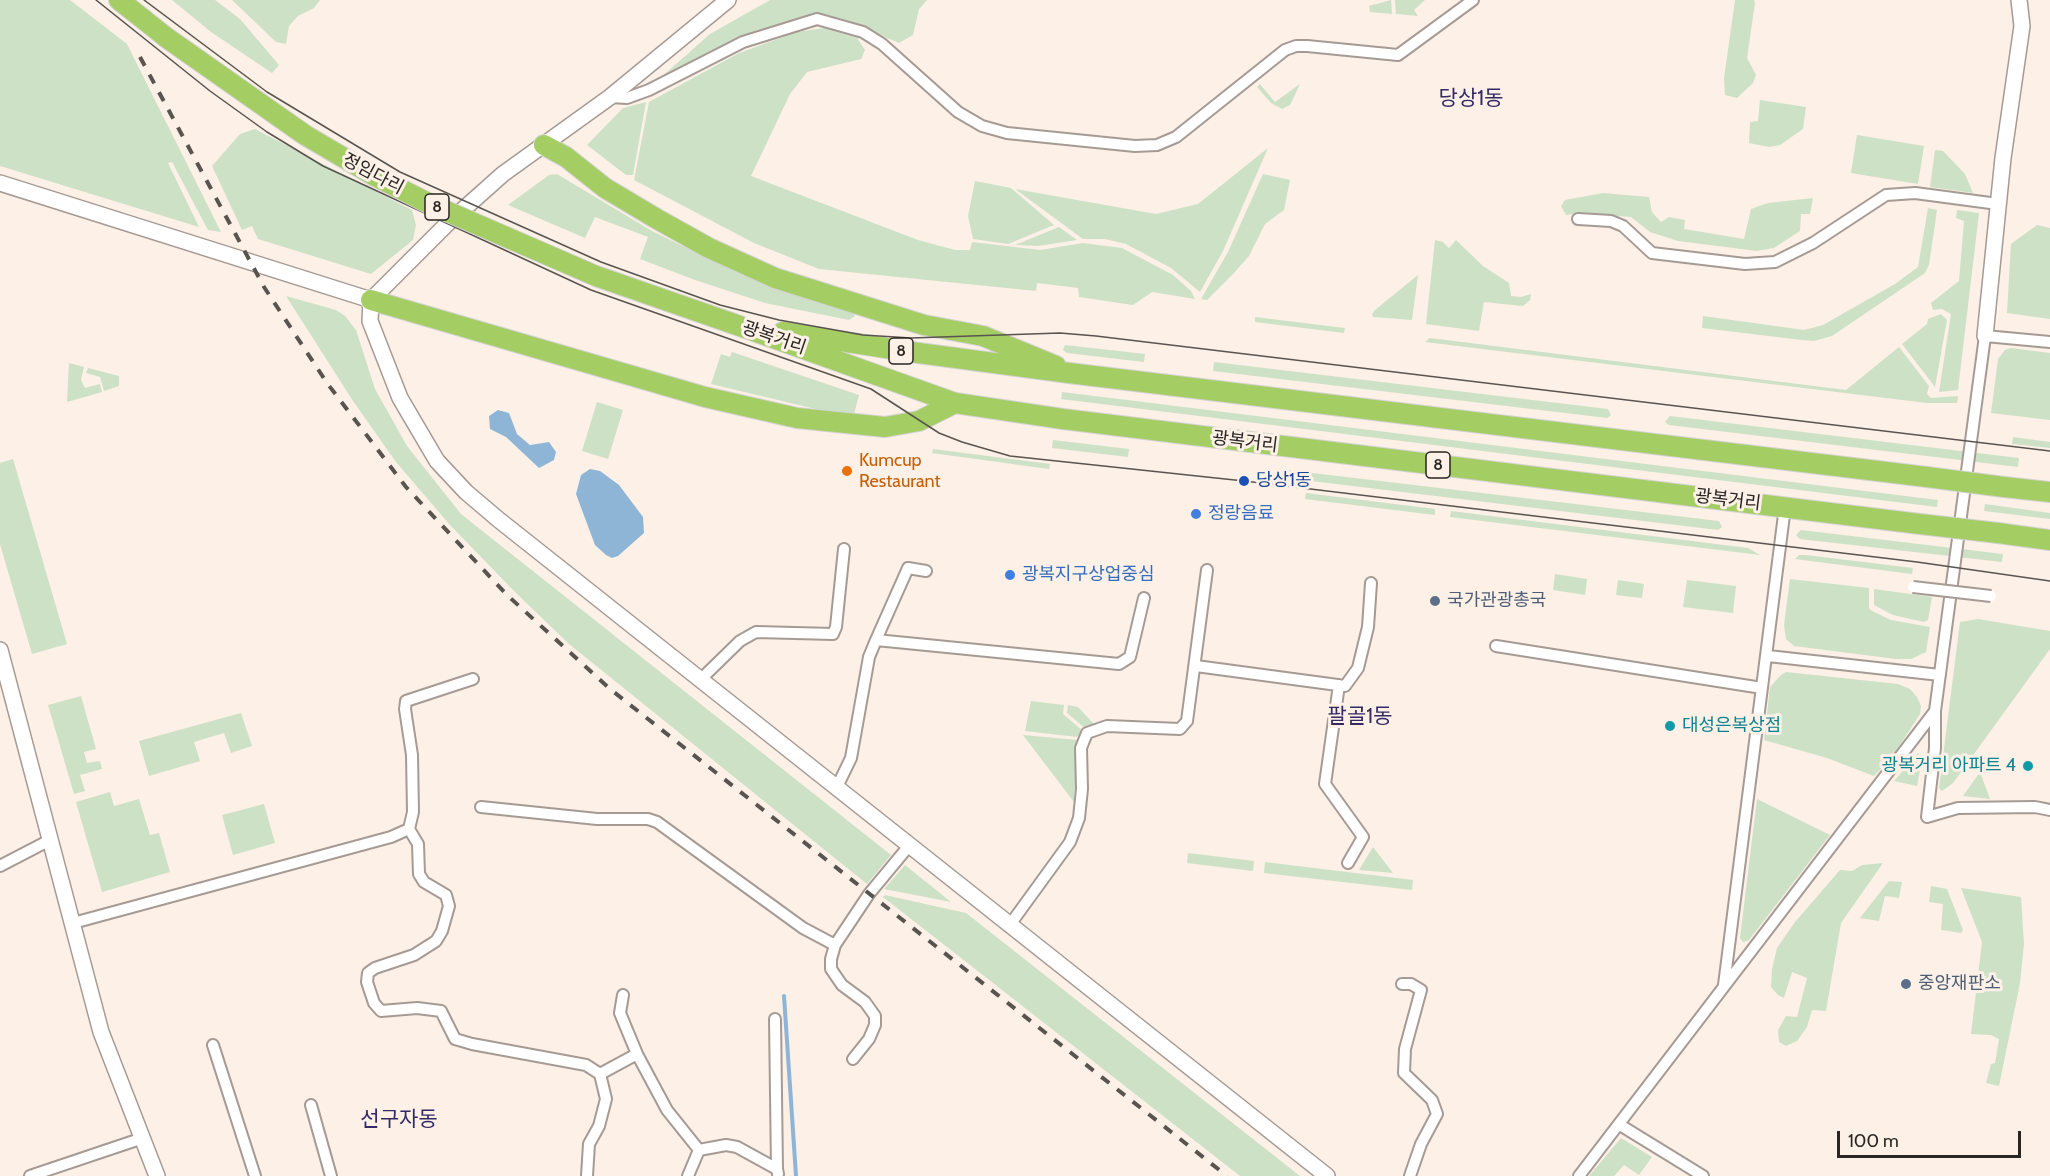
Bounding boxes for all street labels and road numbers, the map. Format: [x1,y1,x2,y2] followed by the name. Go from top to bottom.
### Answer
[339,149,407,199] street label: 정임다리
[425,194,449,220] road number: 8
[739,317,809,359] street label: 광복거리
[889,338,913,364] road number: 8
[1211,427,1279,457] street label: 광복거리
[1426,452,1450,478] road number: 8
[1694,485,1762,515] street label: 광복거리

